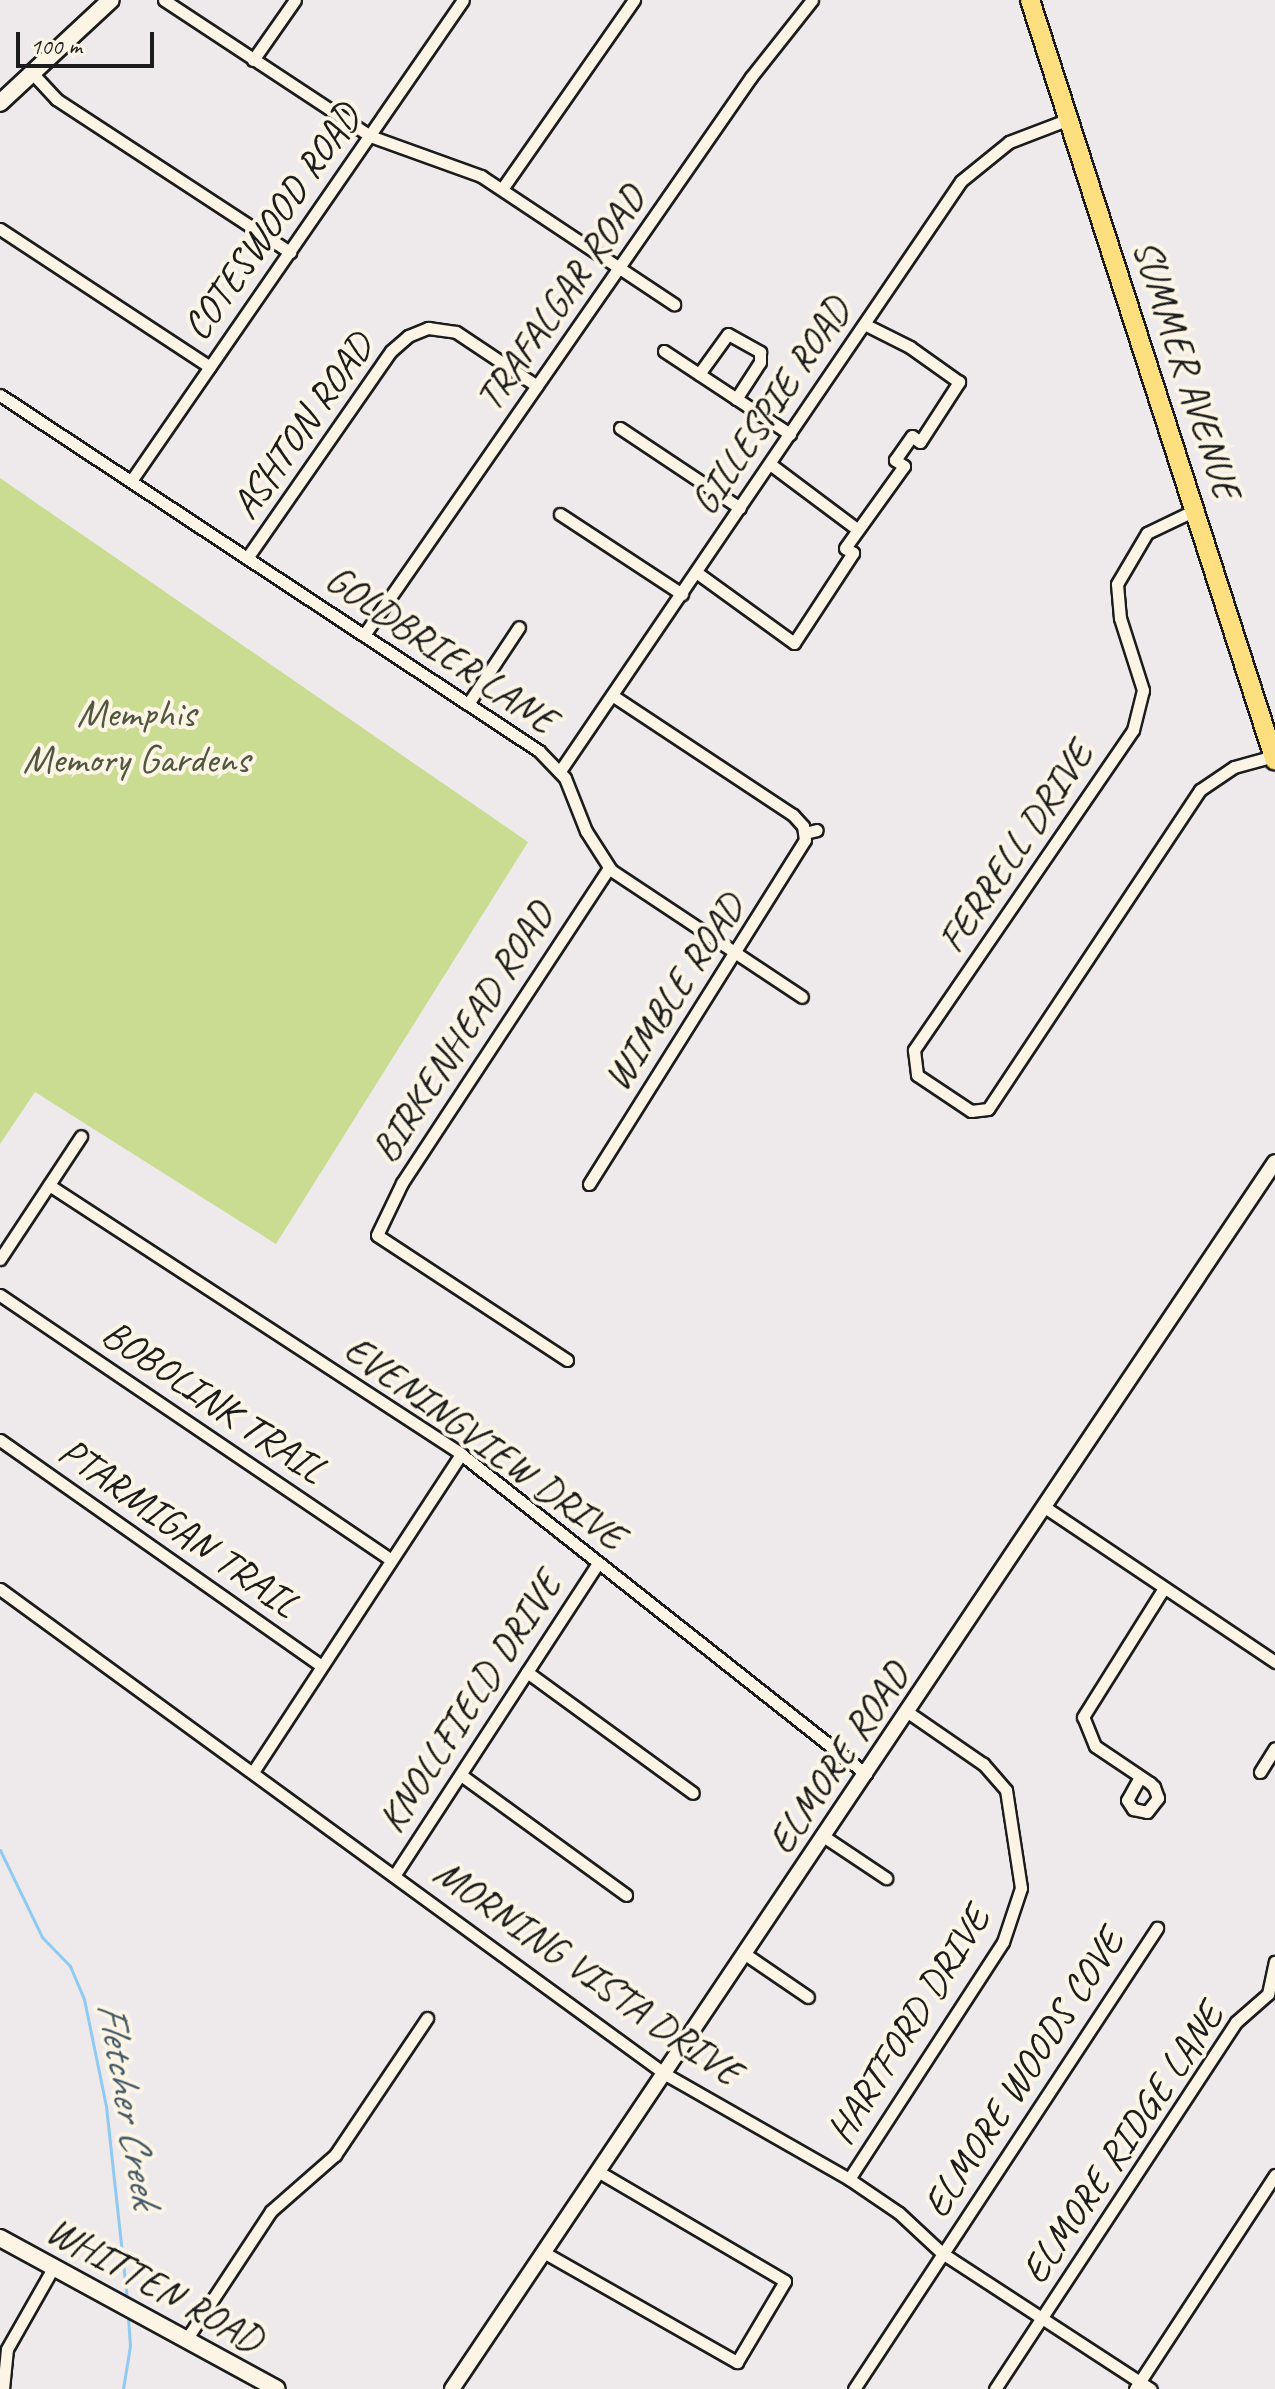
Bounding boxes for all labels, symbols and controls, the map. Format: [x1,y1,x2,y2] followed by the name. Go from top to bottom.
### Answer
[20,16,158,66] scale bar
[30,31,82,61] text: 100 m
[171,93,371,351] street label: COTESWOOD ROAD
[465,176,655,420] street label: TRAFALGAR ROAD
[1122,233,1252,505] street label: SUMMER AVENUE
[679,287,861,525] street label: GILLESPIE ROAD
[220,324,384,528] street label: ASHTON ROAD
[317,554,565,744] street label: GOLDBRIER LANE
[22,689,250,783] park label: Memphis Memory Gardens
[927,733,1103,961] street label: FERRELL DRIVE
[592,884,754,1100] street label: WIMBLE ROAD
[360,892,564,1172] street label: BIRKENHEAD ROAD
[93,1309,335,1493] street label: BOBOLINK TRAIL
[336,1324,634,1560] street label: EVENINGVIEW DRIVE
[50,1427,308,1627] street label: PTARMIGAN TRAIL
[367,1563,571,1841] street label: KNOLLFIELD DRIVE
[757,1653,919,1863] street label: ELMORE ROAD
[426,1848,750,2096] street label: MORNING VISTA DRIVE
[816,1898,1000,2152] street label: HARTFORD DRIVE
[912,1920,1134,2226] street label: ELMORE WOODS COVE
[1010,1993,1234,2293] street label: ELMORE RIDGE LANE
[85,1998,171,2210] water label: Fletcher Creek
[38,2204,272,2364] street label: WHITTEN ROAD

